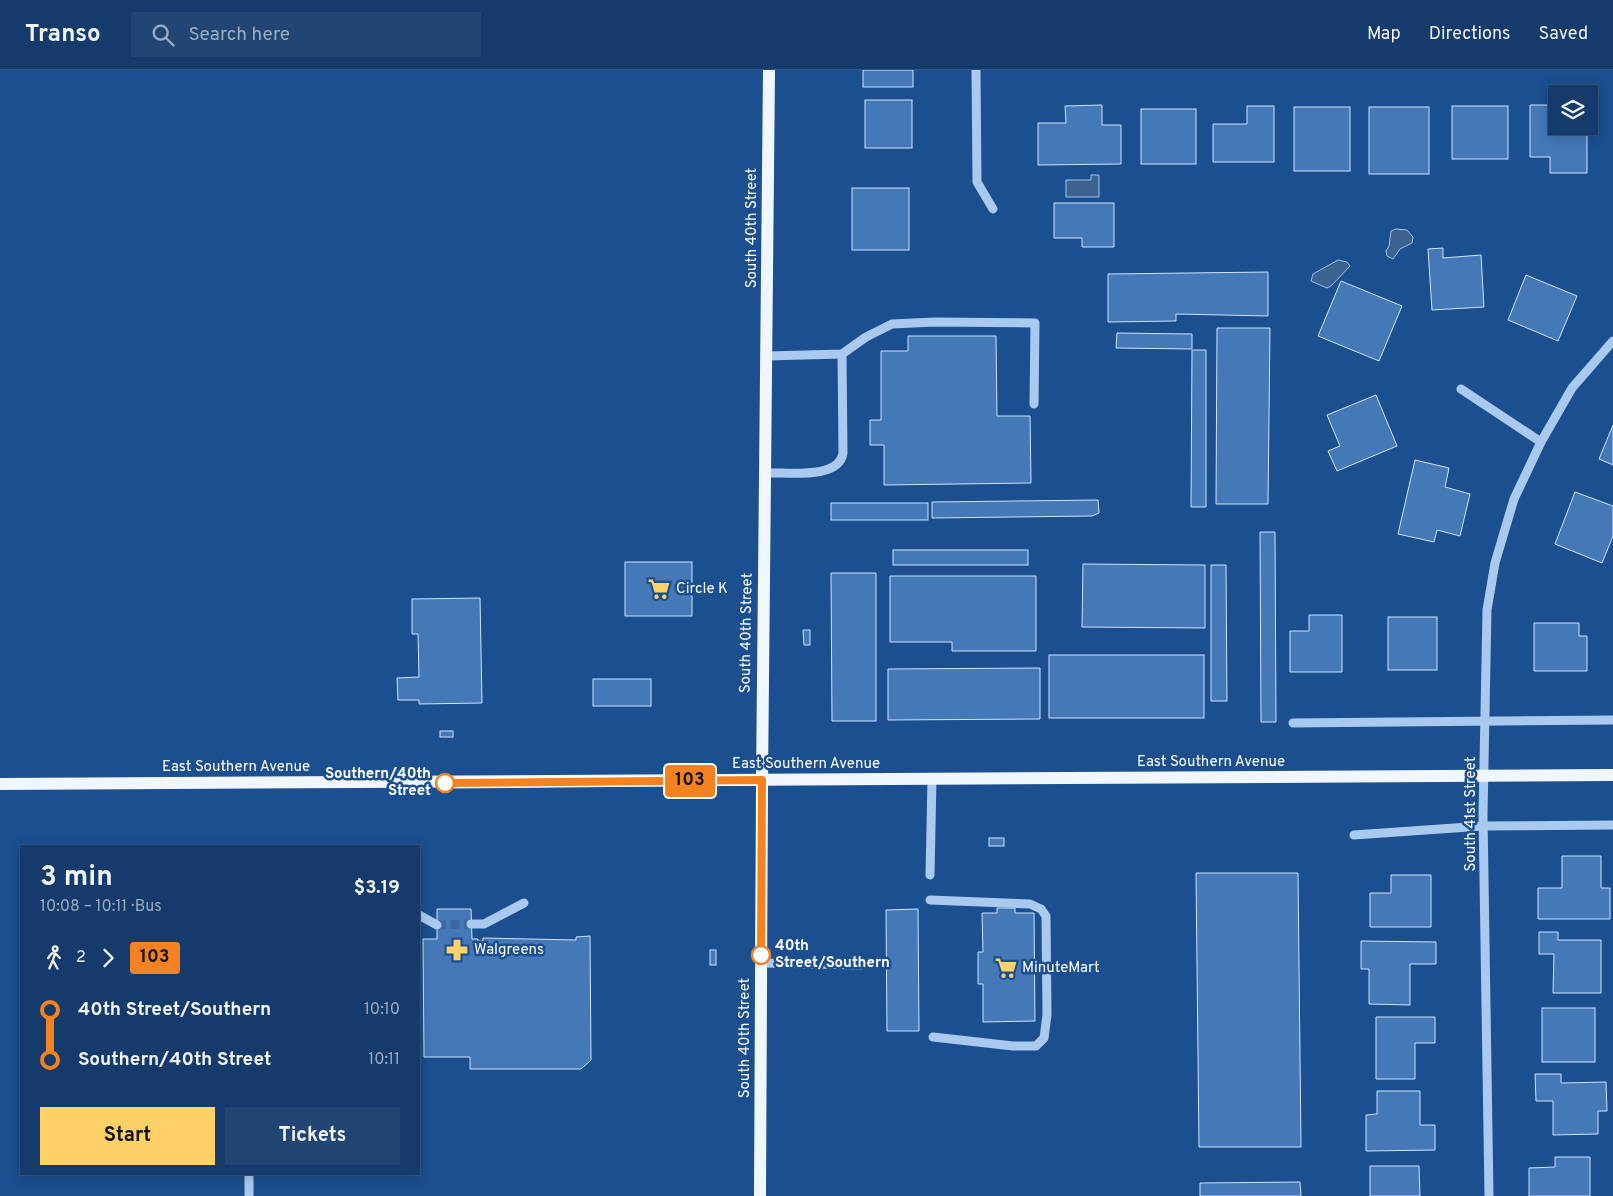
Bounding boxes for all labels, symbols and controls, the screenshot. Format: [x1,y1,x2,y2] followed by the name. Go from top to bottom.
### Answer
[131,12,481,57] search box
[25,20,101,50] text: Transo
[149,21,177,49] icon: search
[189,23,290,47] text: Search here
[1367,23,1401,46] text: Map
[1429,23,1511,46] text: Directions
[1539,23,1588,46] text: Saved
[1548,85,1598,135] map controls
[1548,85,1598,135] button: layers
[743,168,762,288] street label: South 40th Street
[736,573,758,693] street label: South 40th Street
[646,576,672,602] supermarket icon: Circle K
[676,580,728,599] place label: Circle K
[1137,753,1285,772] street label: East Southern Avenue
[732,755,880,774] street label: East Southern Avenue
[1462,757,1481,871] street label: South 41st Street
[162,758,310,777] street label: East Southern Avenue
[325,765,431,801] place label: Southern/40th Street
[661,765,719,797] line badge: 103
[675,769,705,792] text: 103
[435,773,455,793] marker: Southern/40th Street
[40,860,113,896] text: 3 min
[354,876,400,900] text: $3.19
[40,897,162,917] text: 10:08 – 10:11 · Bus
[444,937,470,963] pharmacy icon: Walgreens
[775,937,890,973] place label: 40th Street/Southern
[474,941,544,960] place label: Walgreens
[40,944,68,972] icon: walk
[94,944,122,972] icon: forward
[751,945,771,965] marker: 40th Street/Southern
[140,946,170,969] text: 103
[76,948,86,968] text: 2
[993,955,1019,981] supermarket icon: MinuteMart
[1022,959,1100,978] place label: MinuteMart
[736,978,755,1098] street label: South 40th Street
[78,998,271,1022] text: 40th Street/Southern
[364,1000,400,1020] text: 10:10
[78,1048,271,1072] text: Southern/40th Street
[368,1050,400,1070] text: 10:11
[40,1107,215,1165] button: Start
[225,1107,400,1165] button: Tickets

